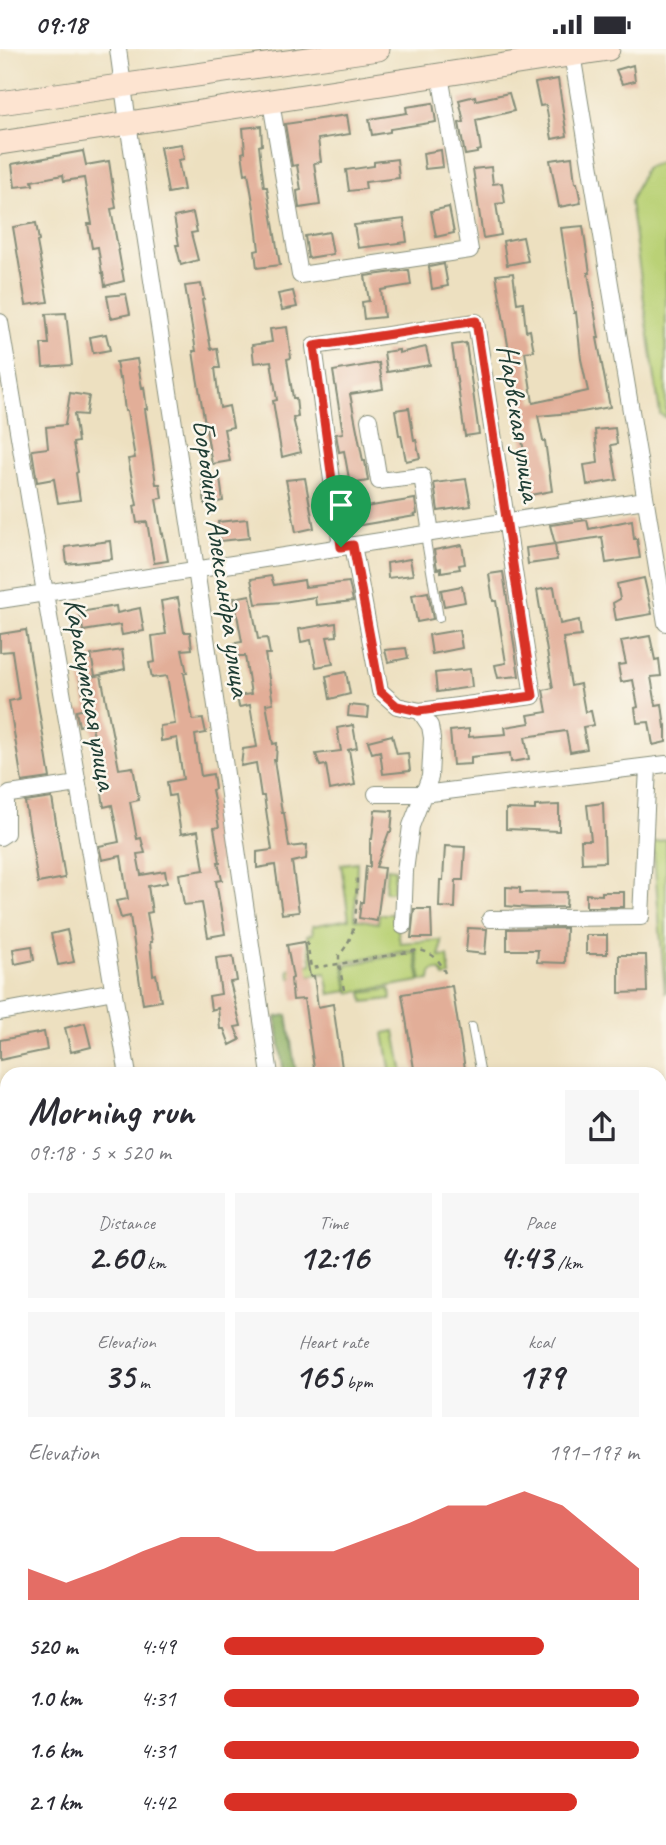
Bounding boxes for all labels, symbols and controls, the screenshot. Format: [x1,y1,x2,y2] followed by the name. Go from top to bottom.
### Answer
[35,8,87,41] text: 09:18
[489,342,552,507] street label: Нарвская улица
[184,417,261,701] street label: Бородина Александра улица
[311,475,371,547] pin
[322,486,360,524] icon: arrive
[55,595,127,795] street label: Каракумская улица
[28,1088,194,1135] text: Morning run
[565,1090,639,1164] button: share
[28,1138,171,1167] text: 09:18 · 5 × 520 m
[98,1211,155,1235] text: Distance
[319,1211,348,1235] text: Time
[526,1211,555,1235] text: Pace
[87,1235,142,1280] text: 2.60
[298,1235,369,1280] text: 12:16
[499,1235,553,1280] text: 4:43
[142,1251,166,1275] text: km
[553,1251,582,1275] text: /km
[97,1330,156,1354] text: Elevation
[299,1330,368,1354] text: Heart rate
[528,1330,553,1354] text: kcal
[103,1354,134,1399] text: 35
[294,1354,342,1399] text: 165
[517,1354,564,1399] text: 179
[134,1370,150,1394] text: m
[342,1370,373,1394] text: bpm
[28,1438,99,1467] text: Elevation
[548,1438,639,1467] text: 191–197 m
[28,1632,77,1661] text: 520 m
[140,1632,176,1661] text: 4:49
[28,1684,82,1713] text: 1.0 km
[140,1684,176,1713] text: 4:31
[28,1736,82,1765] text: 1.6 km
[140,1736,176,1765] text: 4:31
[28,1788,82,1817] text: 2.1 km
[140,1788,176,1817] text: 4:42

